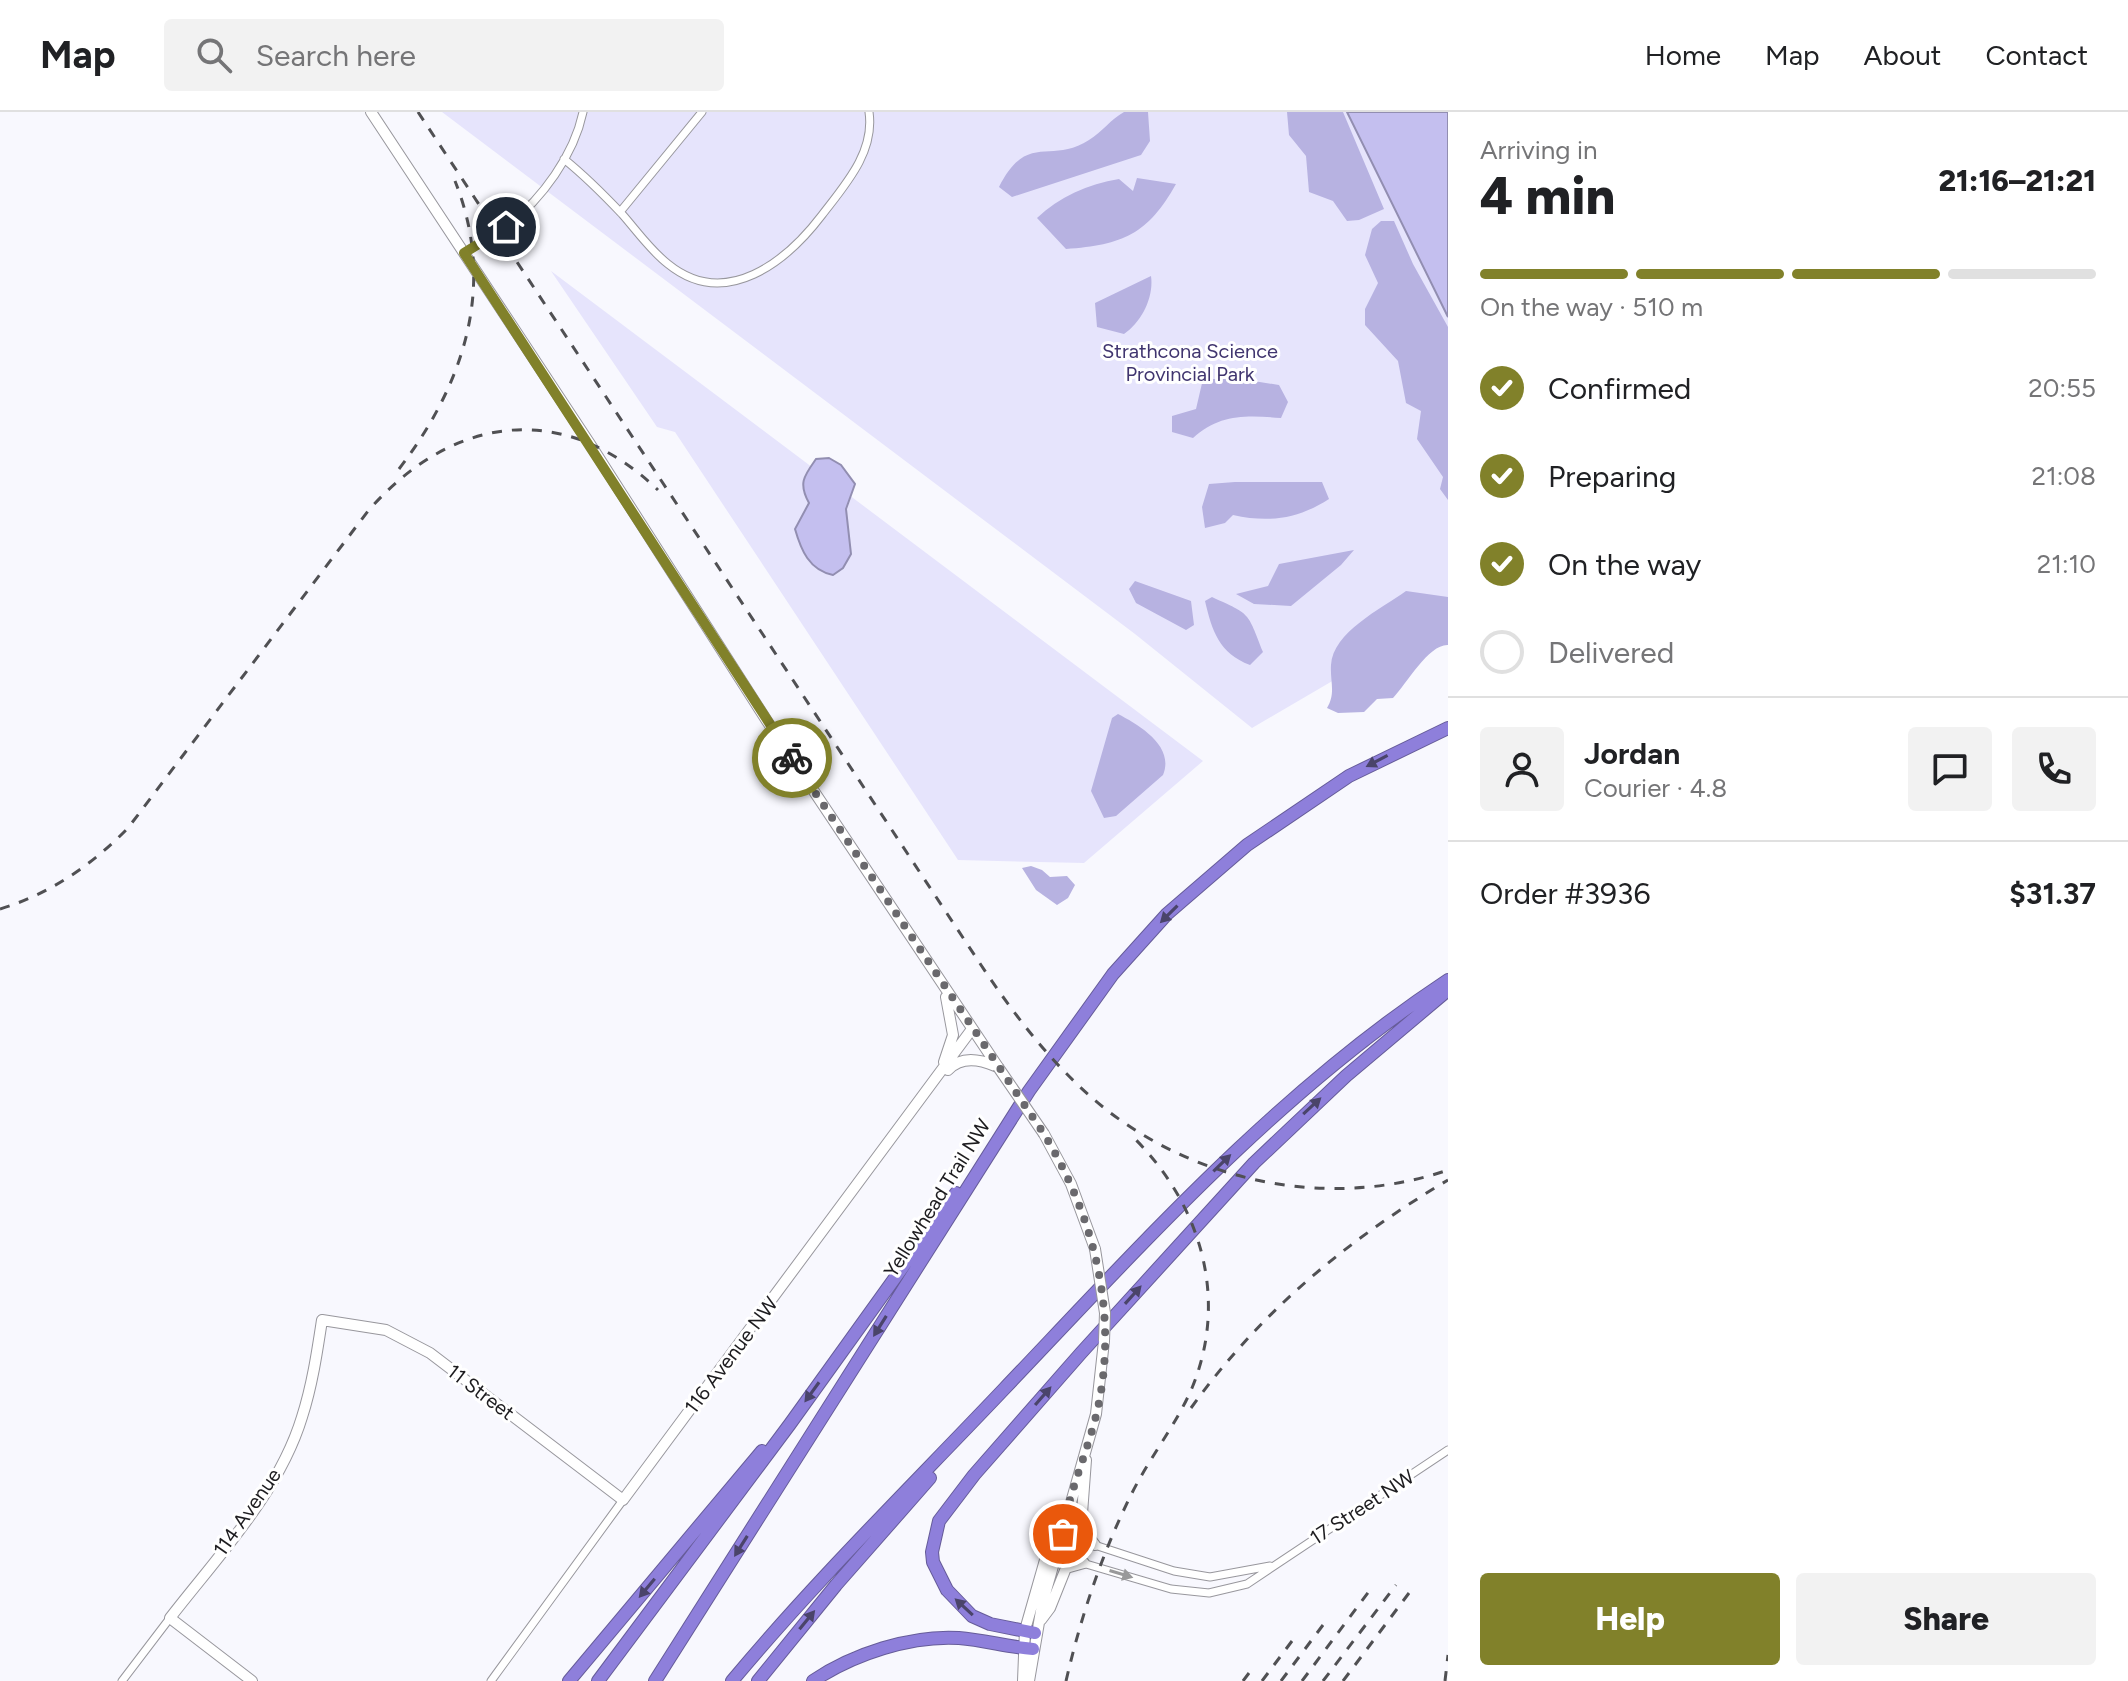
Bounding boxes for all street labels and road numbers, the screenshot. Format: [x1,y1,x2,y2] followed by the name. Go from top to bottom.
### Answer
[879,1114,995,1282] street label: Yellowhead Trail NW
[679,1292,783,1418] street label: 116 Avenue NW
[443,1359,519,1425] street label: 11 Street
[208,1463,286,1560] street label: 114 Avenue
[1305,1464,1419,1550] street label: 17 Street NW

